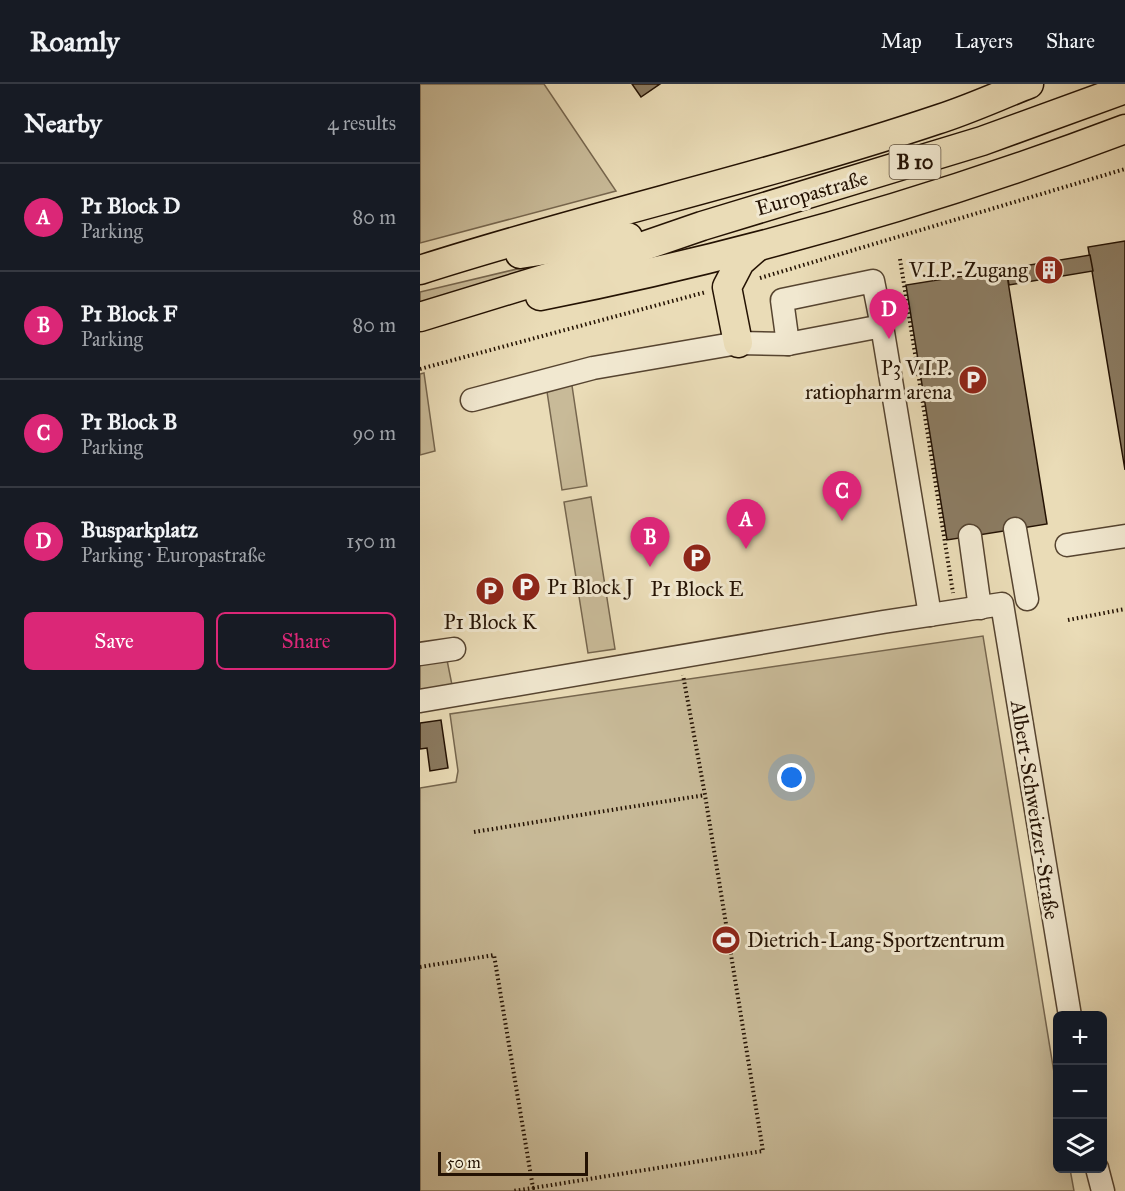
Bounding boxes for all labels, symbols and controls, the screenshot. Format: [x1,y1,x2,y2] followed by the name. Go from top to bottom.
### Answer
[30,24,119,59] text: Roamly
[881,28,922,54] text: Map
[955,28,1013,54] text: Layers
[1046,28,1095,54] text: Share
[24,107,102,139] text: Nearby
[327,111,396,135] text: 4 results
[890,145,940,179] road number: B 10
[753,165,871,221] street label: Europastraße
[81,192,180,219] text: P1 Block D
[37,205,50,229] text: A
[353,205,396,229] text: 80 m
[81,219,143,243] text: Parking
[1033,254,1065,286] building icon: V.I.P.-Zugang
[908,257,1028,283] place label: V.I.P.-Zugang
[870,290,908,339] pin: D
[81,300,177,327] text: P1 Block F
[37,313,50,337] text: B
[353,313,396,337] text: 80 m
[81,327,143,351] text: Parking
[805,355,952,405] place label: P3 V.I.P. ratiopharm arena
[957,364,989,396] parking icon: P3 V.I.P. ratiopharm arena
[81,408,177,435] text: P1 Block B
[37,421,50,445] text: C
[353,421,396,445] text: 90 m
[81,435,143,459] text: Parking
[822,472,862,521] pin: C
[726,500,766,549] pin: A
[81,516,198,543] text: Busparkplatz
[630,518,670,567] pin: B
[36,529,51,553] text: D
[346,529,396,553] text: 150 m
[681,542,713,574] parking icon: P1 Block E
[81,543,266,567] text: Parking · Europastraße
[510,571,542,603] parking icon: P1 Block J
[547,574,634,600] place label: P1 Block J
[474,575,506,607] parking icon: P1 Block K
[650,576,744,602] place label: P1 Block E
[443,609,538,635] place label: P1 Block K
[24,612,204,670] button: Save
[216,612,396,670] button: Share
[1005,698,1065,922] street label: Albert-Schweitzer-Straße
[777,763,806,792] your location
[710,924,742,956] sports icon: Dietrich-Lang-Sportzentrum
[747,927,1005,953] place label: Dietrich-Lang-Sportzentrum
[1053,1011,1107,1173] map controls
[1053,1011,1107,1065] button: +
[1053,1065,1107,1119] button: −
[1053,1119,1107,1173] button: layers
[438,1149,588,1176] scale bar
[447,1153,481,1172] text: 50 m

